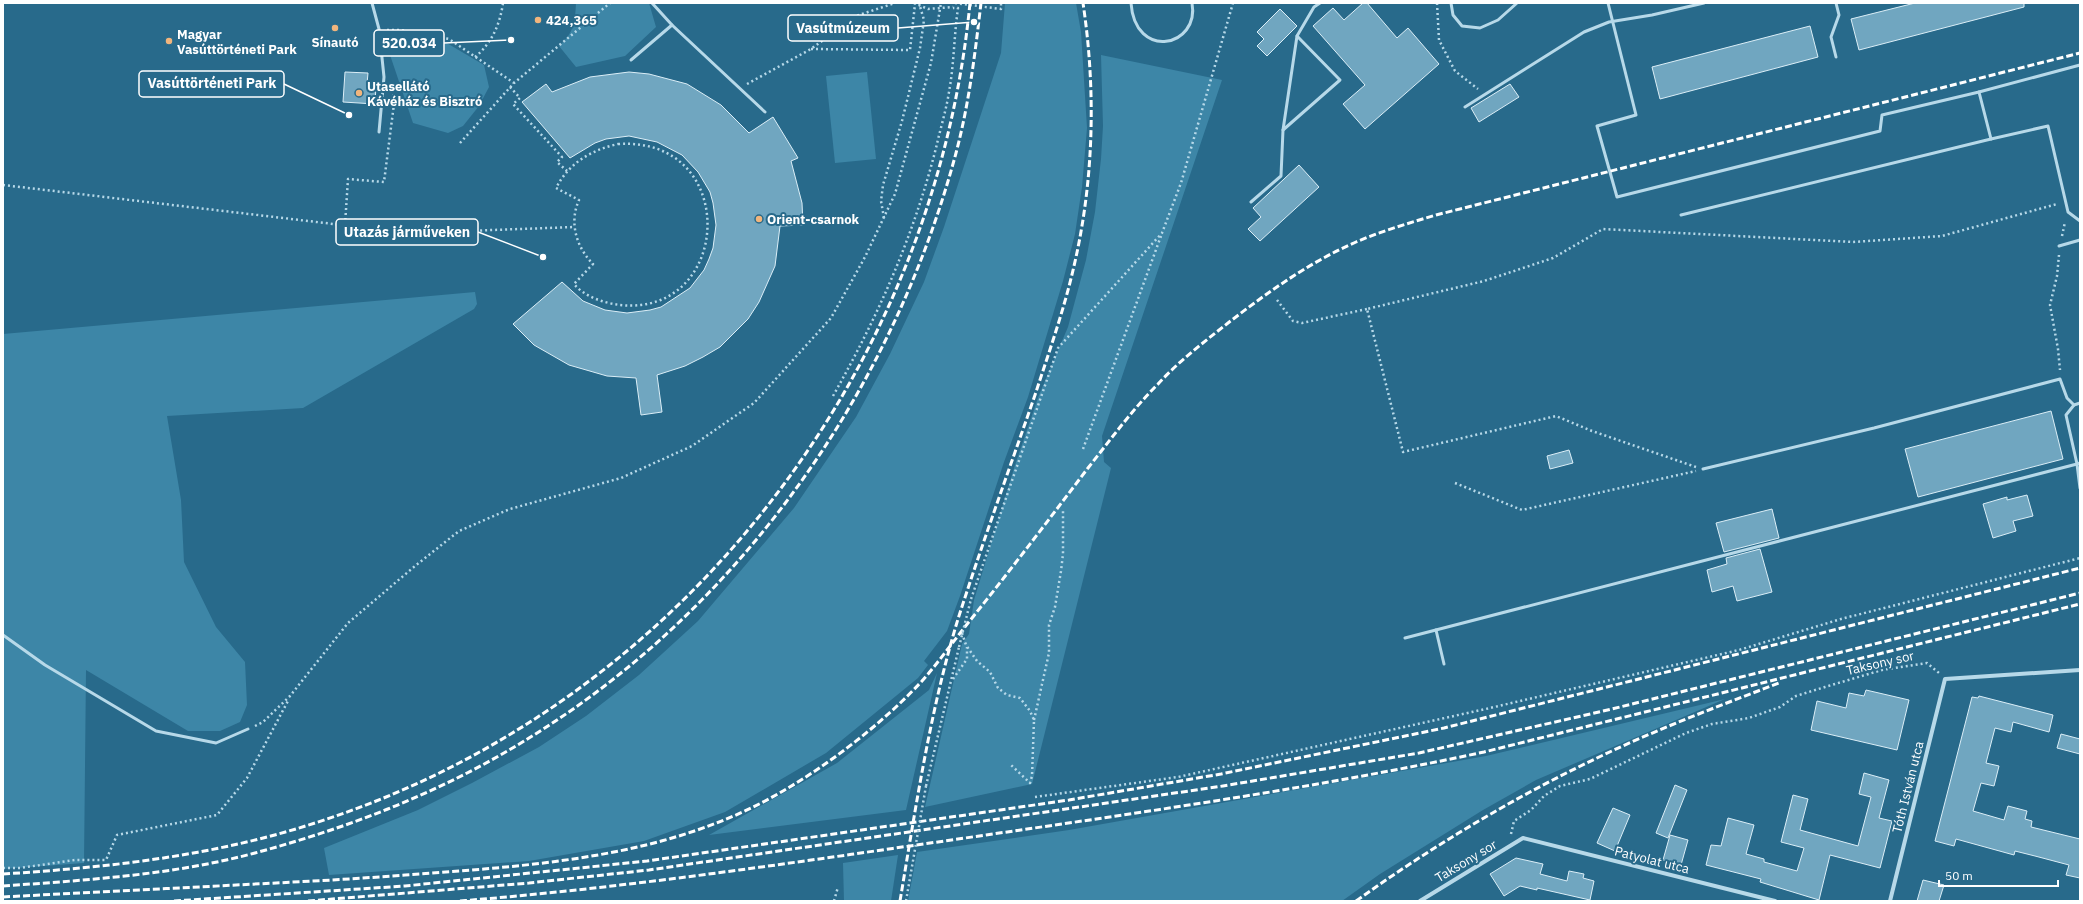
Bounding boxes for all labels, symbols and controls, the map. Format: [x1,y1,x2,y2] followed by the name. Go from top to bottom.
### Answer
[546,12,597,29] place label: 424,365
[533,15,543,25] marker: 424,365
[788,15,898,41] callout: Vasútmúzeum
[796,19,890,37] text: Vasútmúzeum
[330,23,340,33] marker: Sínautó
[177,26,297,58] place label: Magyar Vasúttörténeti Park
[374,30,444,56] callout: 520.034
[312,34,358,51] place label: Sínautó
[382,34,436,52] text: 520.034
[164,36,174,46] marker: Magyar Vasúttörténeti Park
[139,71,284,97] callout: Vasúttörténeti Park
[148,74,277,92] text: Vasúttörténeti Park
[367,78,482,110] place label: Utasellátó Kávéház és Bisztró
[354,88,364,98] marker: Utasellátó Kávéház és Bisztró
[767,211,860,228] place label: Orient-csarnok
[754,214,764,224] marker: Orient-csarnok
[336,219,478,245] callout: Utazás járműveken
[344,223,470,241] text: Utazás járműveken
[1844,647,1916,679] street label: Taksony sor
[1888,739,1928,835] street label: Tóth István utca
[1432,836,1500,886] street label: Taksony sor
[1613,843,1691,878] street label: Patyolat utca
[1939,862,2058,888] scale bar
[1945,868,1973,883] text: 50 m

